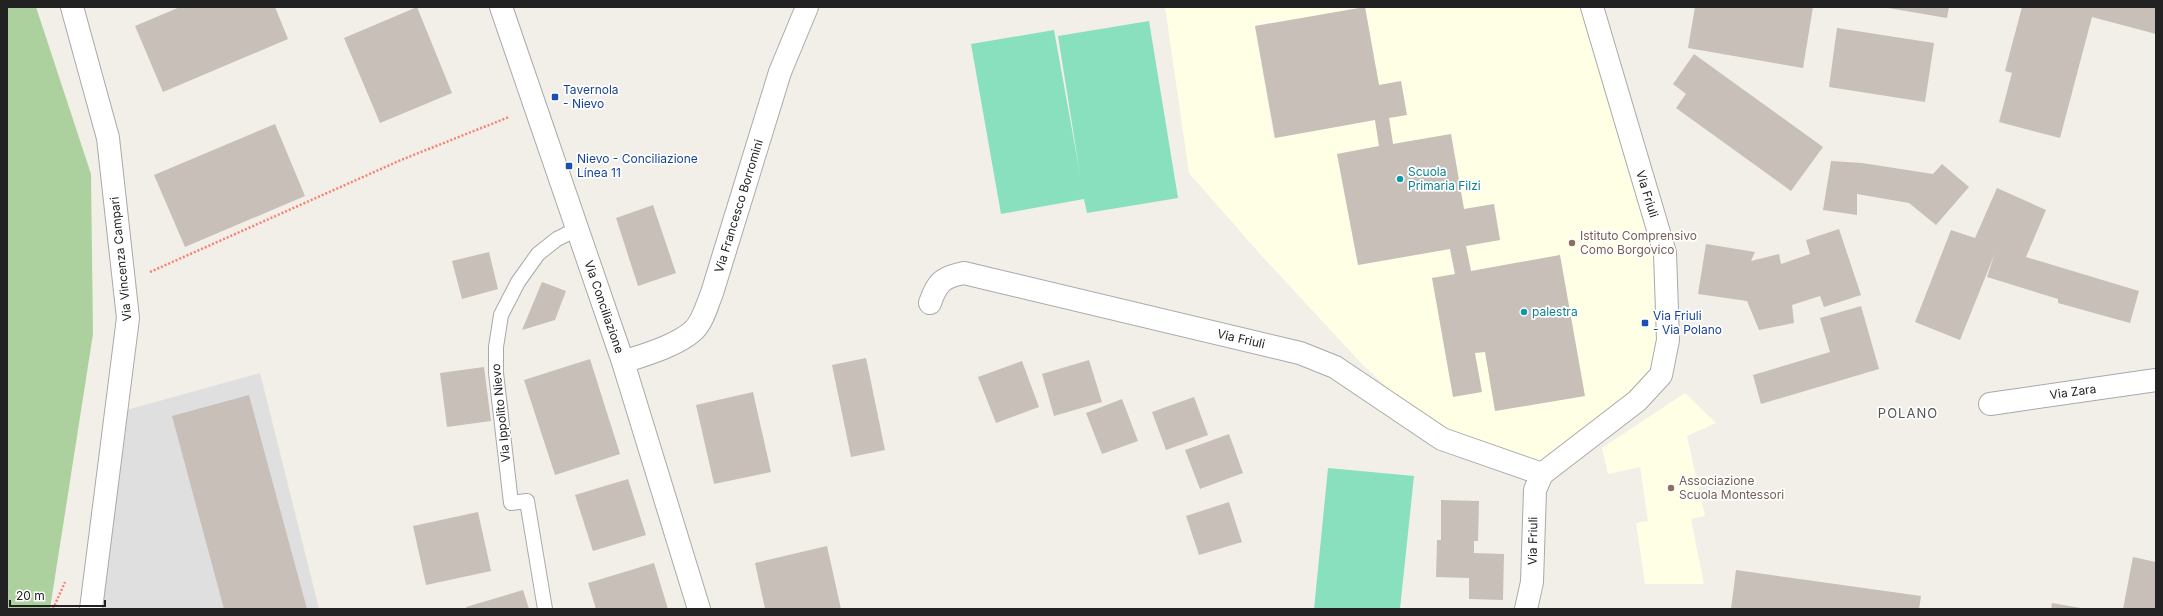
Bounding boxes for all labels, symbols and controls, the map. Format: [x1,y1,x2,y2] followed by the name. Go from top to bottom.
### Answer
[563,82,619,111] place label: Tavernola - Nievo
[550,92,560,102] marker: Tavernola - Nievo
[711,137,766,274] street label: Via Francesco Borromini
[577,151,698,180] place label: Nievo - Conciliazione Línea 11
[564,161,574,171] marker: Nievo - Conciliazione Línea 11
[1408,164,1481,193] place label: Scuola Primaria Filzi
[1633,168,1662,219] street label: Via Friuli
[1395,174,1405,184] marker: Scuola Primaria Filzi
[106,196,134,322] street label: Via Vincenza Campari
[1580,228,1697,257] place label: Istituto Comprensivo Como Borgovico
[1567,238,1577,248] marker: Istituto Comprensivo Como Borgovico
[582,258,627,355] street label: Via Conciliazione
[1532,304,1578,319] place label: palestra
[1519,307,1529,317] marker: palestra
[1653,308,1722,337] place label: Via Friuli - Via Polano
[1640,318,1650,328] marker: Via Friuli - Via Polano
[1216,326,1267,351] street label: Via Friuli
[488,363,513,463] street label: Via Ippolito Nievo
[2049,381,2097,402] street label: Via Zara
[1878,405,1938,421] district label: POLANO
[1679,473,1784,502] place label: Associazione Scuola Montessori
[1666,483,1676,493] marker: Associazione Scuola Montessori
[1525,517,1540,565] street label: Via Friuli
[10,582,105,608] scale bar
[16,588,45,603] text: 20 m

